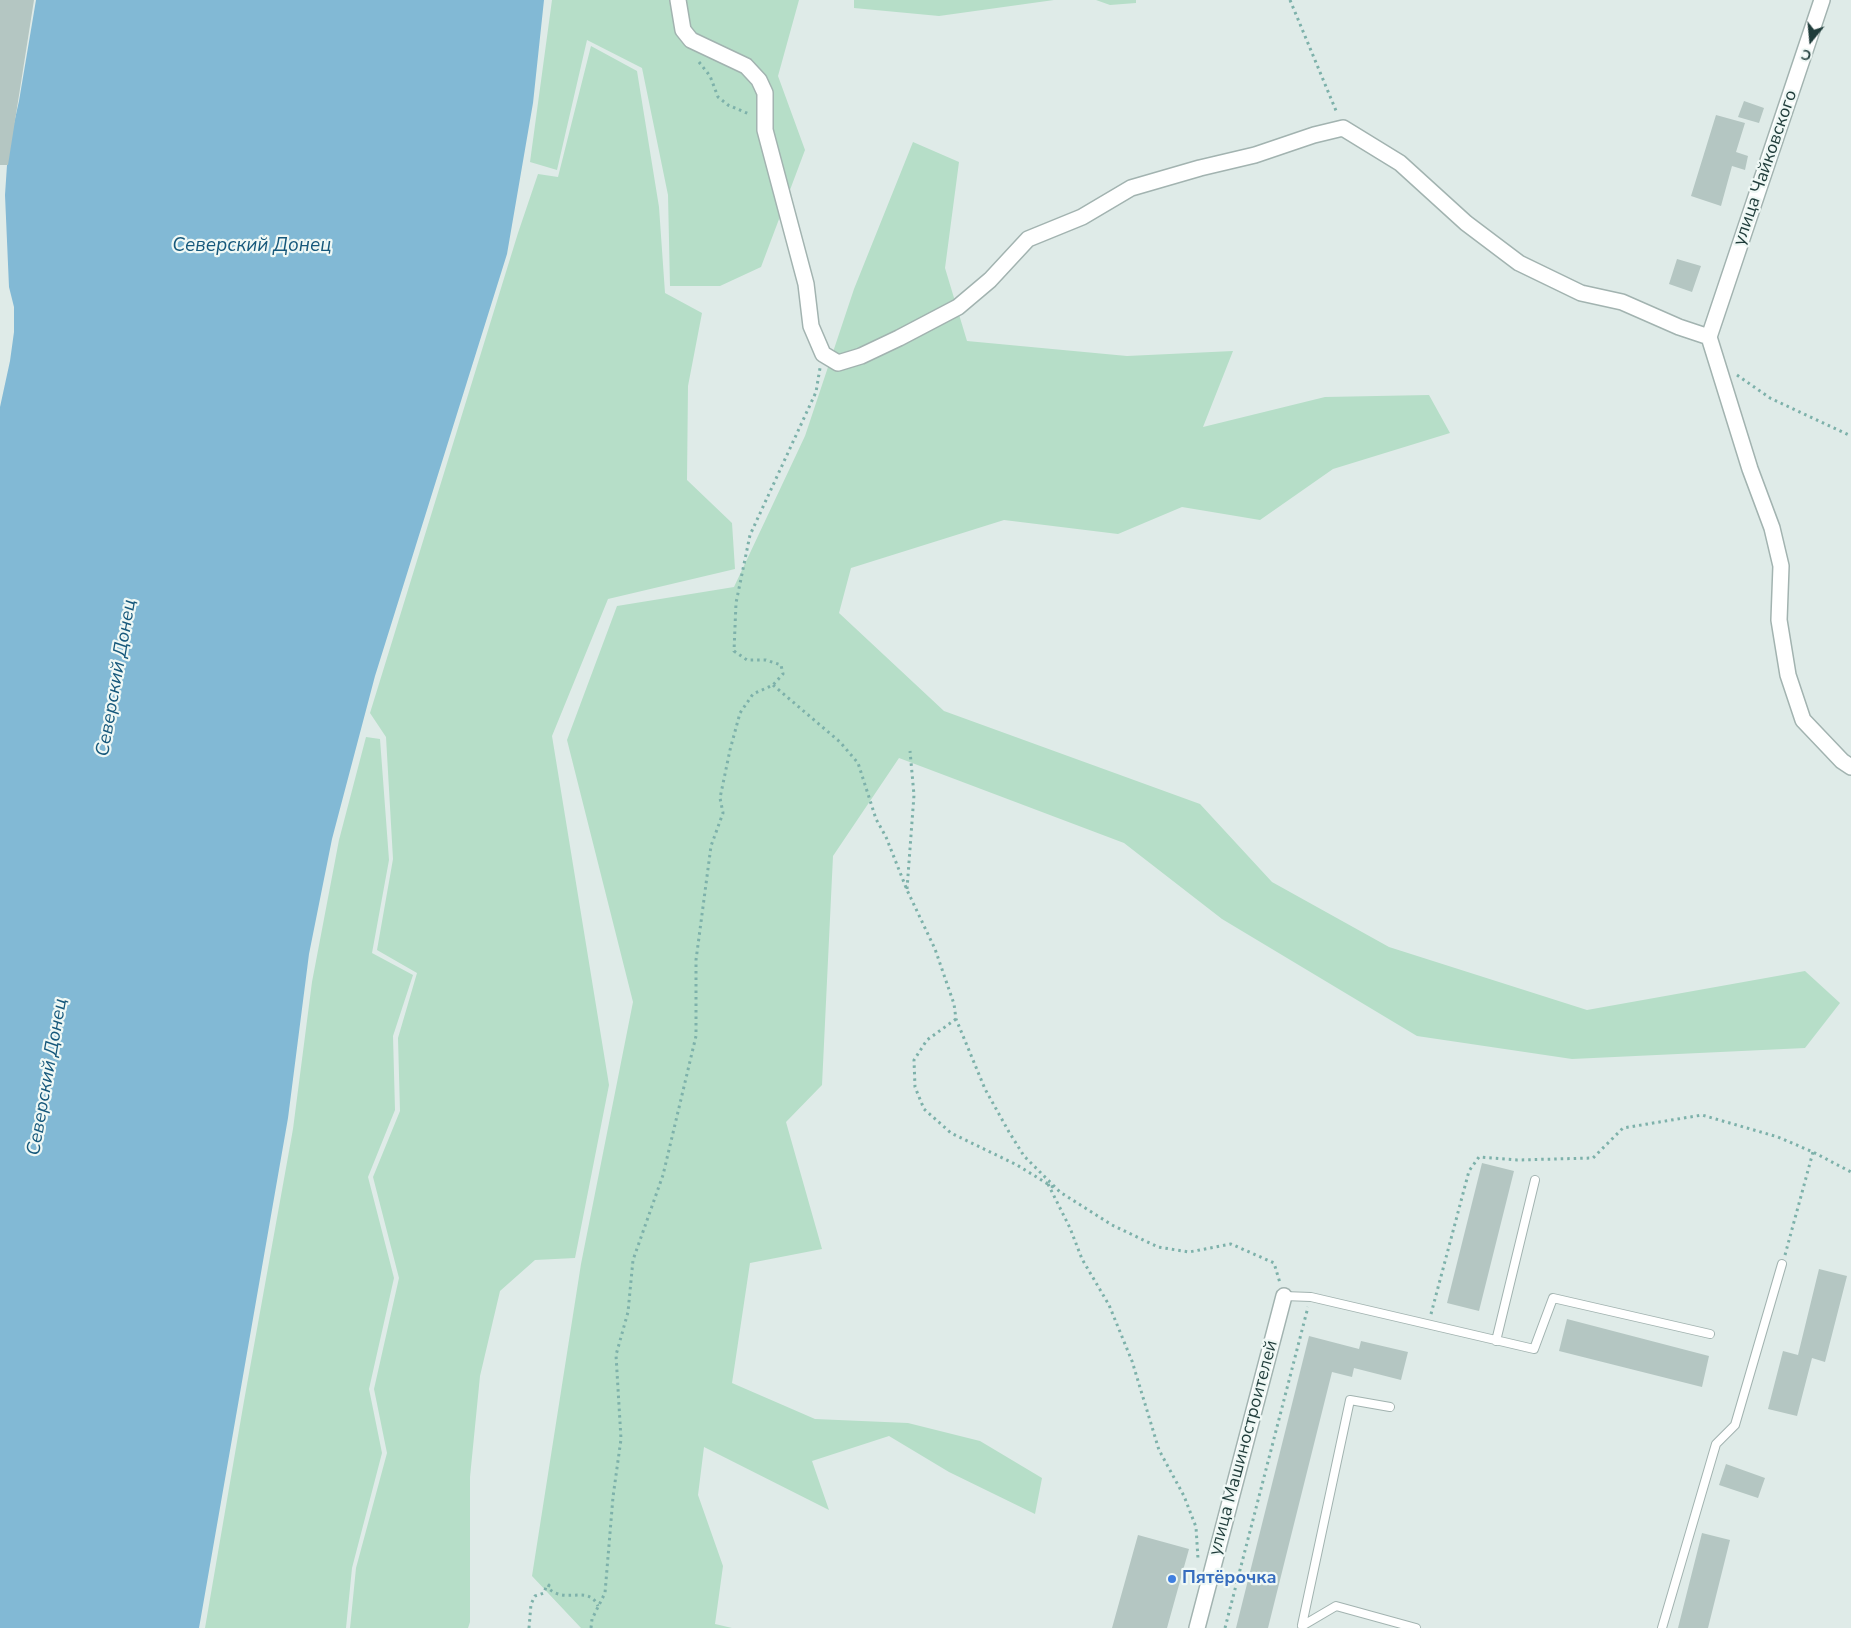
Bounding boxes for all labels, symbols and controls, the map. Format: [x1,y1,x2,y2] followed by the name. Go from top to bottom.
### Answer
[1786,15,1836,65] north arrow
[1799,44,1814,65] text: С
[1729,87,1803,249] street label: улица Чайковского
[172,235,332,257] water label: Северский Донец
[92,598,142,758] water label: Северский Донец
[23,997,73,1157] water label: Северский Донец
[1205,1338,1283,1558] street label: улица Машиностроителей
[1182,1568,1276,1590] place label: Пятёрочка
[1166,1573,1178,1585] marker: Пятёрочка

